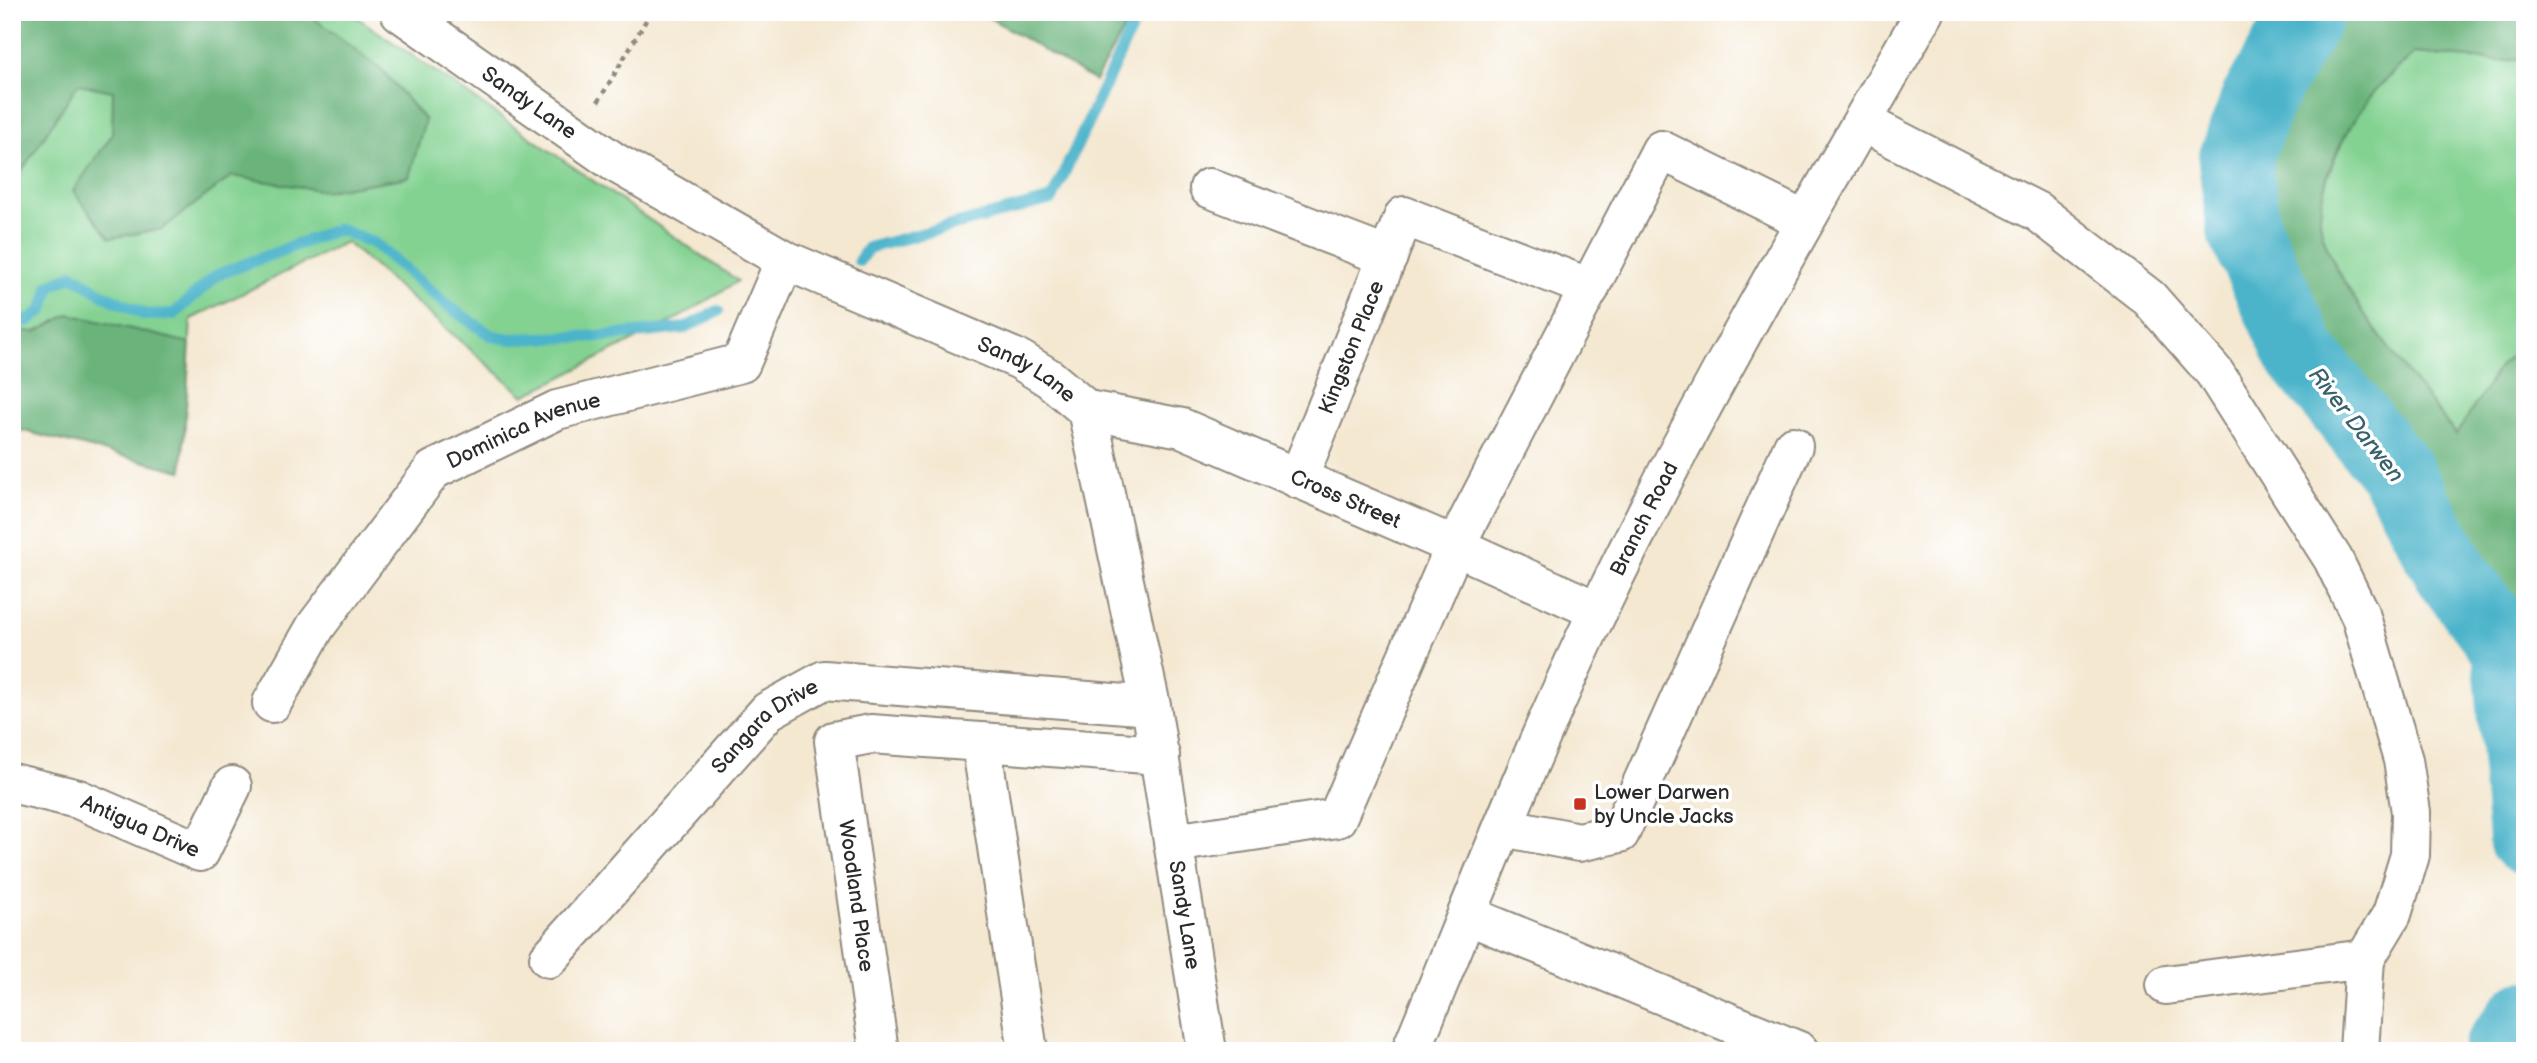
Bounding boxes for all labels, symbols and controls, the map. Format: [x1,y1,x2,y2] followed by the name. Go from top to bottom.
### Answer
[477,61,582,144] street label: Sandy Lane
[1313,277,1389,418] street label: Kingston Place
[974,331,1081,408] street label: Sandy Lane
[2302,362,2410,488] water label: River Darwen
[443,387,603,474] street label: Dominica Avenue
[1604,458,1683,580] street label: Branch Road
[1287,464,1405,534] street label: Cross Street
[706,673,822,779] street label: Sangara Drive
[1594,780,1734,829] place label: Lower Darwen by Uncle Jacks
[77,789,204,863] street label: Antigua Drive
[1572,796,1588,812] marker: Lower Darwen by Uncle Jacks
[833,818,879,974] street label: Woodland Place
[1164,859,1206,971] street label: Sandy Lane

